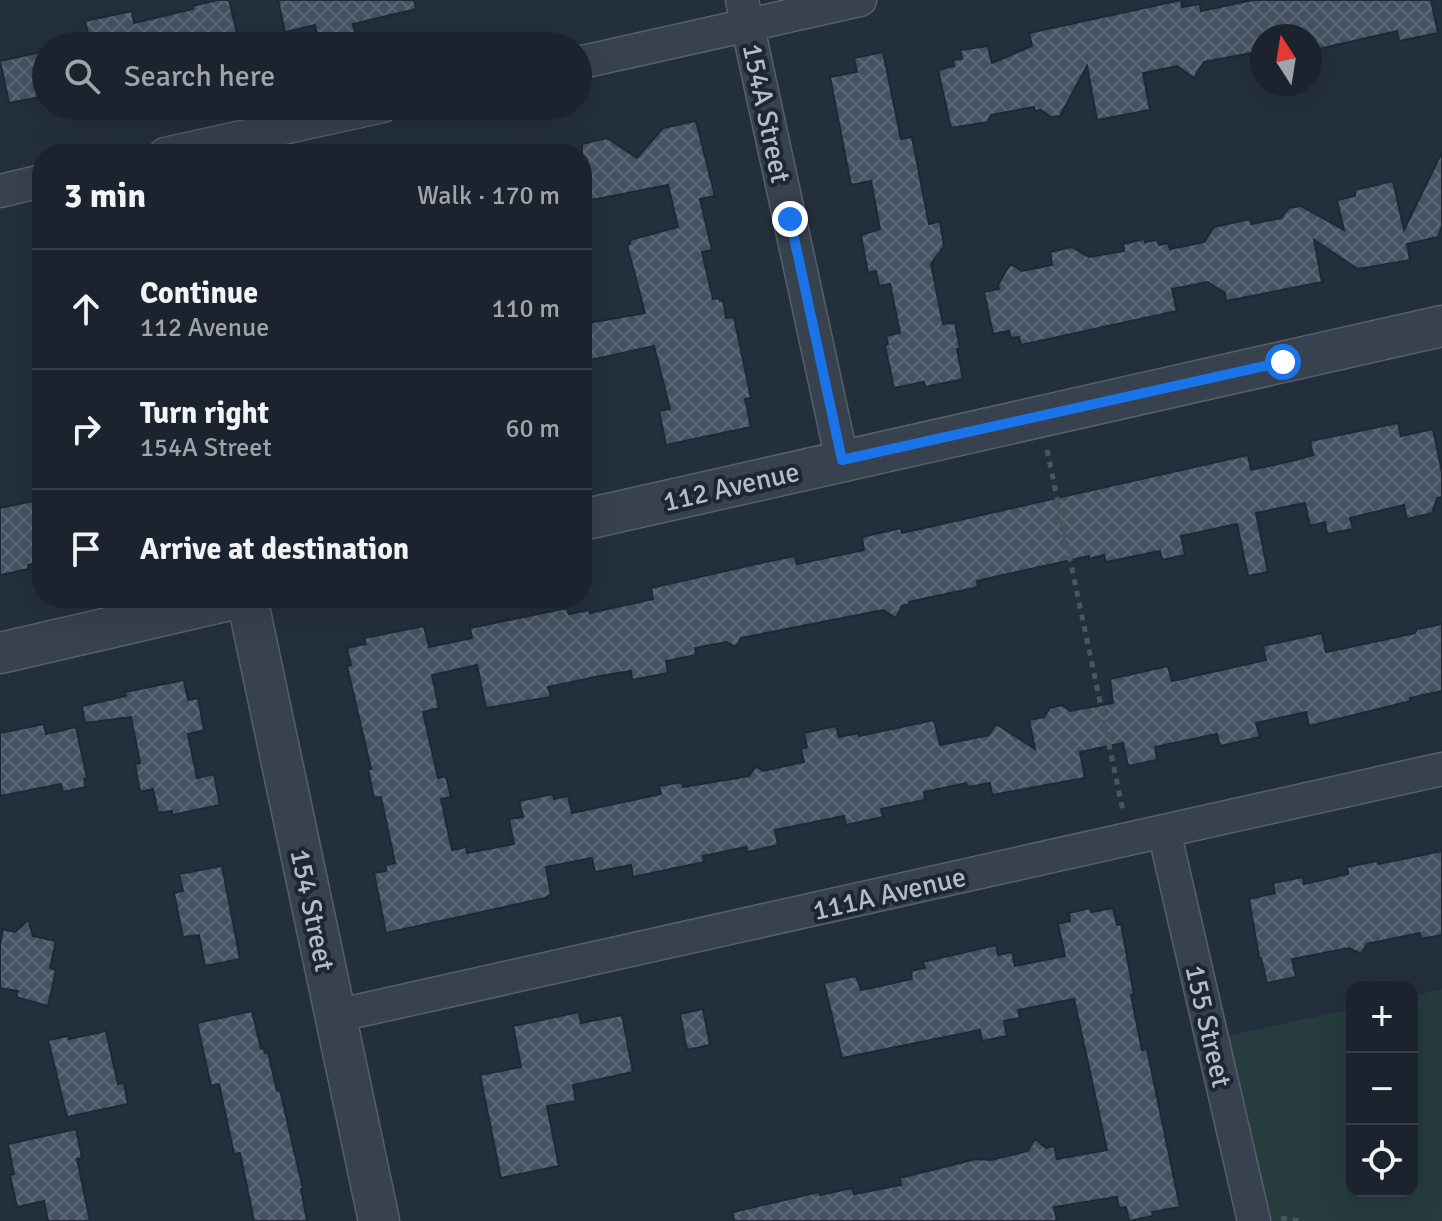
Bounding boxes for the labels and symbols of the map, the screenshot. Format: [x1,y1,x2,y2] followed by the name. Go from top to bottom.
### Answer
[1250,24,1322,96] north arrow
[735,40,797,186] street label: 154A Street
[772,201,808,237] route end
[1265,344,1301,380] route start
[660,455,803,519] street label: 112 Avenue
[282,846,342,975] street label: 154 Street
[809,860,969,928] street label: 111A Avenue
[1177,962,1239,1091] street label: 155 Street

